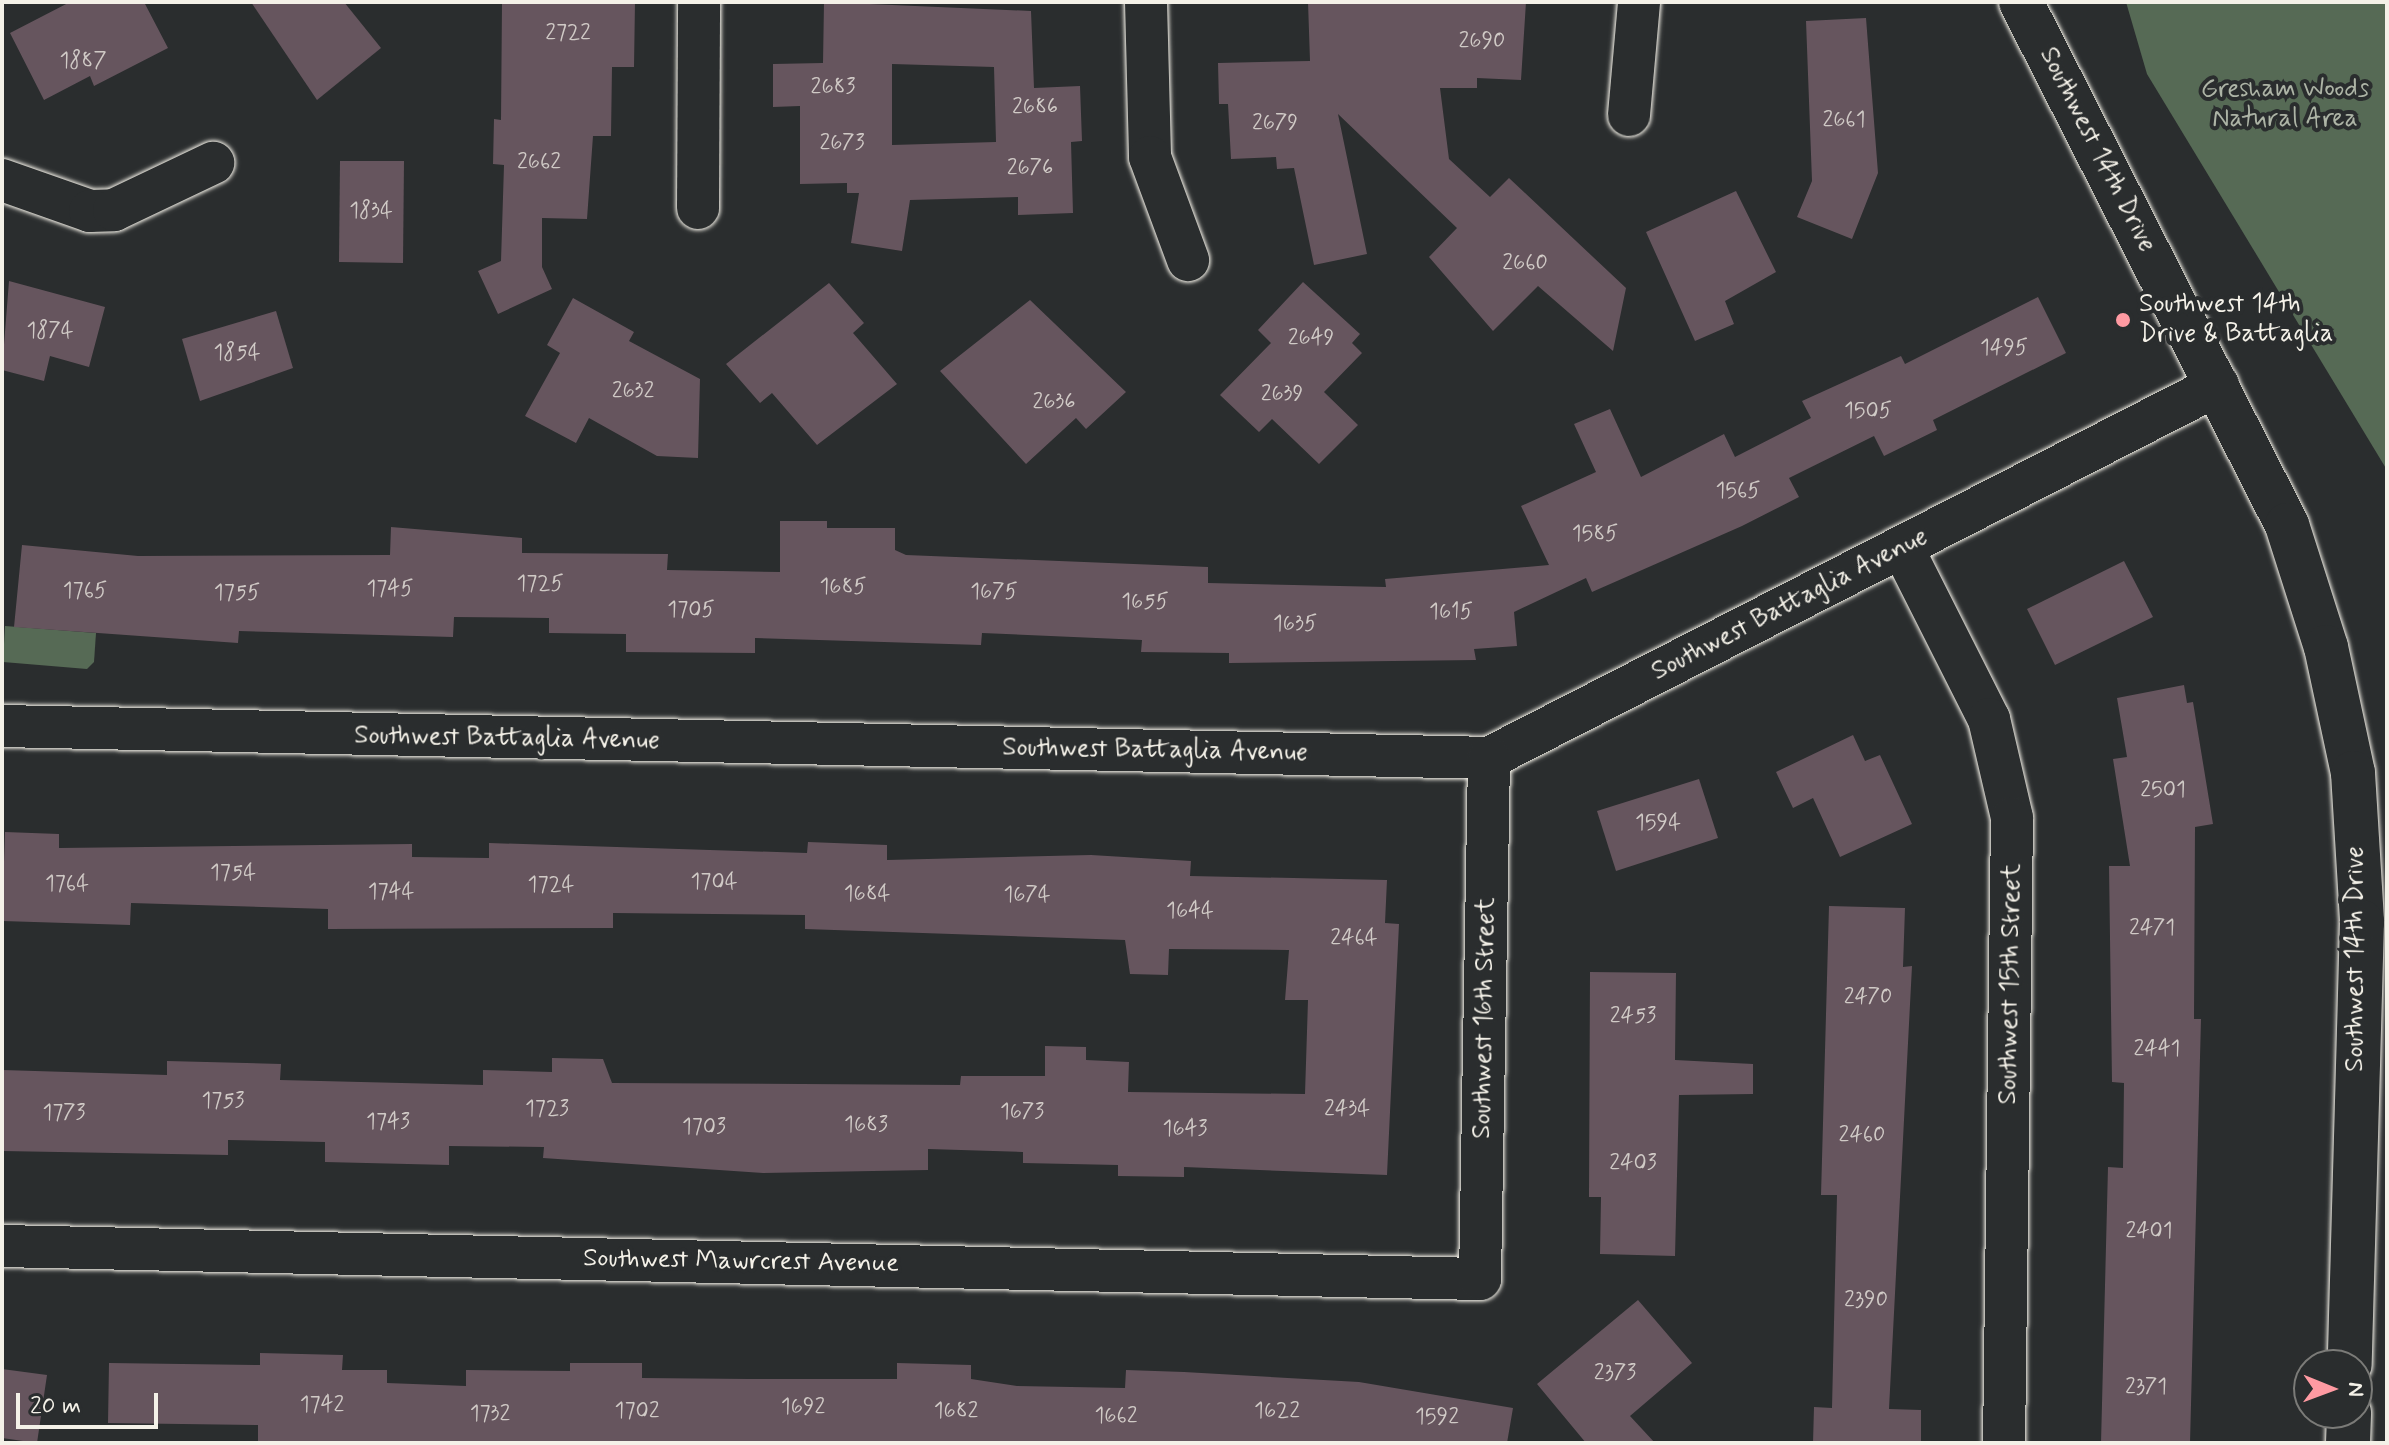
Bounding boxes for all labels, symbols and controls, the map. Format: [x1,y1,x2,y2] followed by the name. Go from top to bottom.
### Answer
[545,21,591,47] house number: 2722
[1459,29,1505,55] house number: 2690
[2032,42,2162,258] street label: Southwest 14th Drive
[59,49,107,75] house number: 1887
[2200,74,2370,136] park label: Gresham Woods Natural Area
[811,75,855,101] house number: 2683
[1012,95,1058,121] house number: 2686
[1822,108,1866,134] house number: 2661
[1252,111,1298,137] house number: 2679
[819,131,865,157] house number: 2673
[517,150,561,176] house number: 2662
[1007,156,1053,182] house number: 2676
[349,199,393,225] house number: 1834
[1502,251,1548,277] house number: 2660
[2139,289,2333,350] place label: Southwest 14th Drive & Battaglia
[2114,311,2132,329] marker: Southwest 14th Drive & Battaglia
[27,319,73,345] house number: 1874
[1288,326,1334,352] house number: 2649
[1980,336,2028,362] house number: 1495
[214,341,260,367] house number: 1854
[612,379,654,405] house number: 2632
[1261,382,1303,408] house number: 2639
[1032,390,1076,416] house number: 2636
[1844,399,1892,425] house number: 1505
[1715,479,1761,505] house number: 1565
[1645,521,1935,689] street label: Southwest Battaglia Avenue
[1572,522,1618,548] house number: 1585
[516,572,564,598] house number: 1725
[819,575,867,601] house number: 1685
[366,577,414,603] house number: 1745
[63,579,107,605] house number: 1765
[970,580,1018,606] house number: 1675
[214,581,260,607] house number: 1755
[1121,590,1169,616] house number: 1655
[667,598,715,624] house number: 1705
[1429,600,1473,626] house number: 1615
[1273,612,1317,638] house number: 1635
[352,721,662,757] street label: Southwest Battaglia Avenue
[1000,733,1310,769] street label: Southwest Battaglia Avenue
[2140,778,2186,804] house number: 2501
[1635,811,1681,837] house number: 1594
[2340,846,2372,1072] street label: Southwest 14th Drive
[210,861,256,887] house number: 1754
[1993,863,2029,1105] street label: Southwest 15th Street
[691,870,737,896] house number: 1704
[45,872,89,898] house number: 1764
[528,873,574,899] house number: 1724
[368,880,414,906] house number: 1744
[844,882,890,908] house number: 1684
[1003,883,1051,909] house number: 1674
[1467,897,1503,1139] street label: Southwest 16th Street
[1166,899,1214,925] house number: 1644
[2129,916,2175,942] house number: 2471
[1330,926,1378,952] house number: 2464
[1844,985,1892,1011] house number: 2470
[1610,1004,1656,1030] house number: 2453
[2134,1037,2180,1063] house number: 2441
[201,1089,245,1115] house number: 1753
[525,1097,569,1123] house number: 1723
[1324,1097,1370,1123] house number: 2434
[1000,1100,1044,1126] house number: 1673
[42,1101,86,1127] house number: 1773
[366,1110,410,1136] house number: 1743
[844,1113,888,1139] house number: 1683
[682,1115,726,1141] house number: 1703
[1163,1117,1207,1143] house number: 1643
[1839,1123,1885,1149] house number: 2460
[1609,1151,1657,1177] house number: 2403
[2125,1219,2173,1245] house number: 2401
[583,1244,899,1280] street label: Southwest Mawrcrest Avenue
[1844,1288,1888,1314] house number: 2390
[2293,1349,2373,1429] north arrow
[1594,1361,1636,1387] house number: 2373
[2125,1375,2167,1401] house number: 2371
[20,1377,162,1427] scale bar
[2341,1382,2369,1397] text: N
[30,1391,81,1422] text: 20 m
[300,1393,344,1419] house number: 1742
[781,1395,825,1421] house number: 1692
[615,1399,659,1425] house number: 1702
[934,1399,978,1425] house number: 1682
[1254,1399,1300,1425] house number: 1622
[470,1402,510,1428] house number: 1732
[1094,1404,1138,1430] house number: 1662
[1415,1405,1459,1431] house number: 1592

